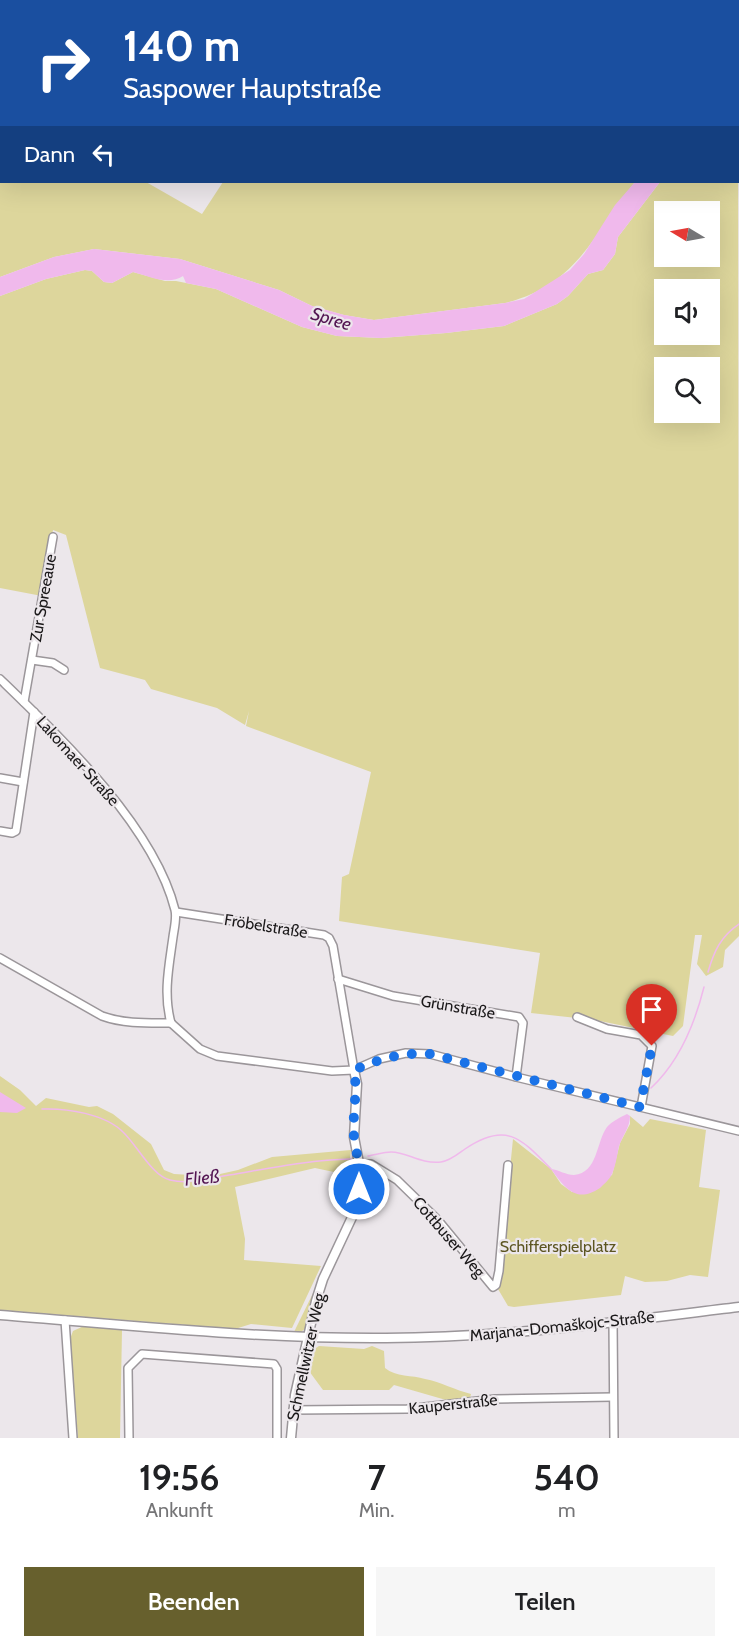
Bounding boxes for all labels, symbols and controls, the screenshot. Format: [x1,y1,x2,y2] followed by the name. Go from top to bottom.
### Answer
[123,20,240,72] text: 140 m
[24,24,102,102] icon: right
[123,72,381,105] text: Saspower Hauptstraße
[87,138,120,171] icon: left
[24,141,75,168] text: Dann
[654,201,720,267] north arrow
[654,201,720,423] map controls
[654,279,720,345] button: sound
[308,303,354,335] water label: Spree
[654,357,720,423] button: search
[26,553,60,643] street label: Zur Spreeaue
[33,712,123,810] street label: Lakomaer Straße
[223,910,309,942] street label: Fröbelstraße
[626,984,677,1046] pin
[419,991,497,1023] street label: Grünstraße
[635,993,668,1026] icon: arrive
[327,1157,391,1221] position arrow
[183,1165,221,1191] water label: Fließ
[409,1193,490,1282] street label: Cottbuser Weg
[500,1237,617,1256] park label: Schifferspielplatz
[283,1290,329,1423] street label: Schmellwitzer Weg
[469,1307,655,1345] street label: Marjana-Domaškojc-Straße
[408,1390,498,1418] street label: Kauperstraße
[139,1455,220,1499] text: 19:56
[367,1455,386,1499] text: 7
[533,1455,600,1499] text: 540
[146,1498,213,1522] text: Ankunft
[359,1498,394,1522] text: Min.
[558,1498,575,1522] text: m
[24,1567,364,1636] button: Beenden
[376,1567,715,1636] button: Teilen

